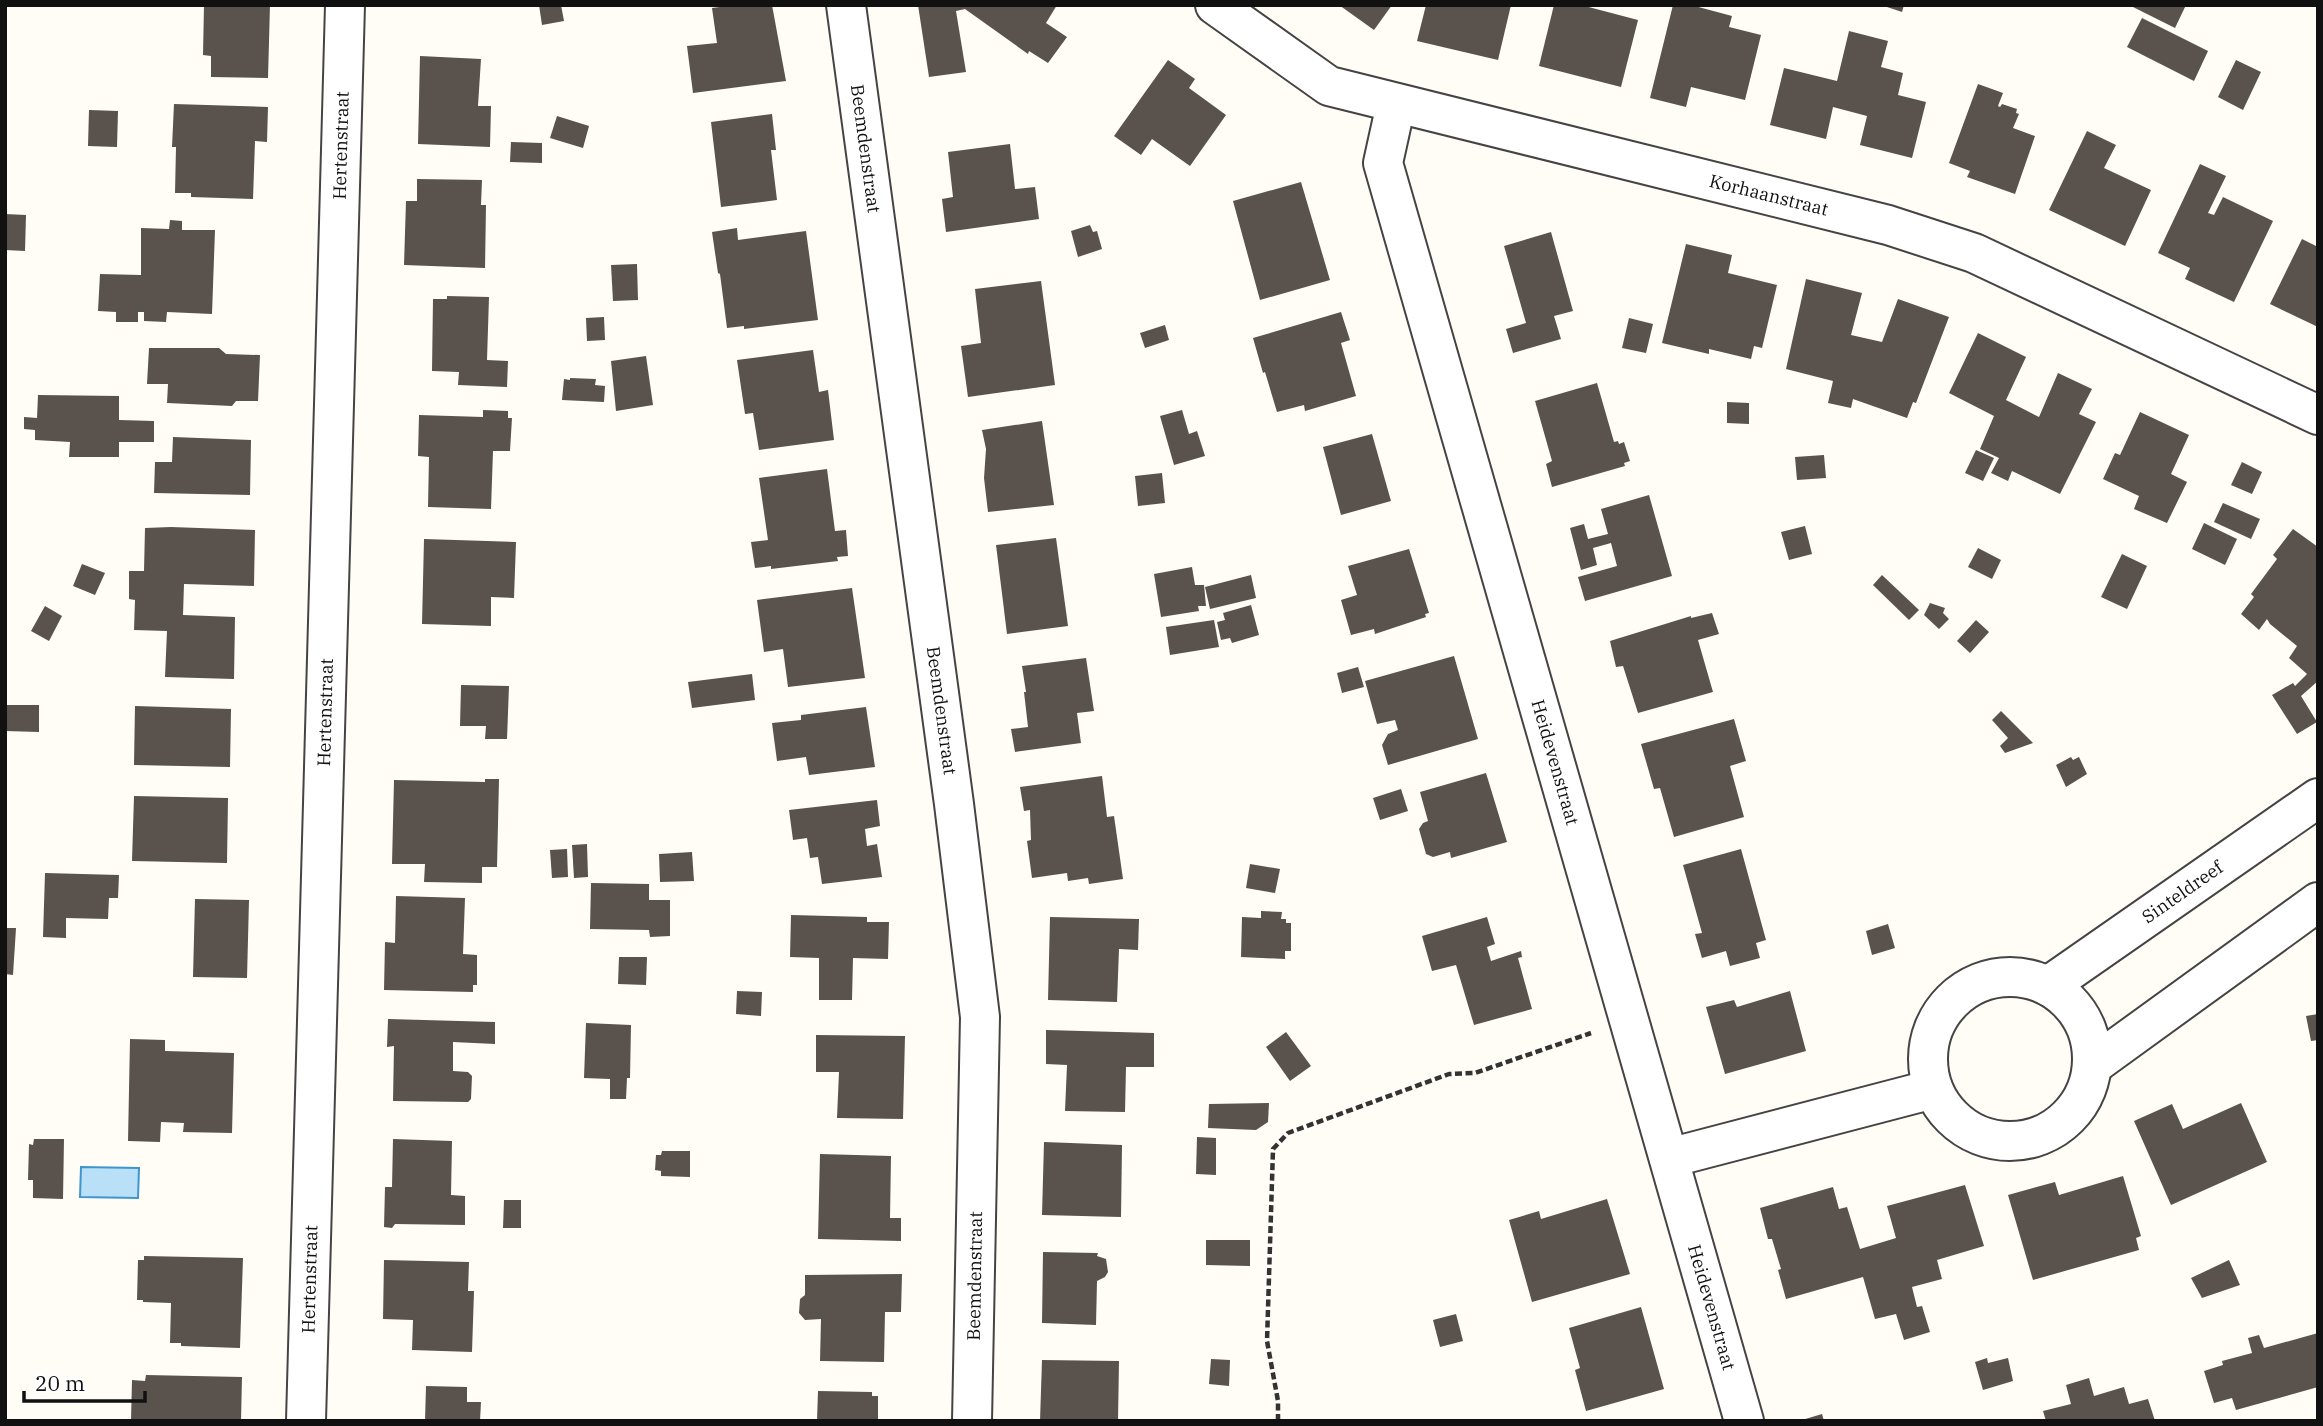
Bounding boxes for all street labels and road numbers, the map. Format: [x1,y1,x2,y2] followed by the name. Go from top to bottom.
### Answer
[846,83,886,214] street label: Beemdenstraat
[328,91,354,200] street label: Hertenstraat
[1707,169,1831,221] street label: Korhaanstraat
[922,645,962,776] street label: Beemdenstraat
[312,658,338,767] street label: Hertenstraat
[1527,697,1584,828] street label: Heidevenstraat
[2137,855,2229,928] street label: Sinteldreef
[962,1211,987,1341] street label: Beemdenstraat
[296,1225,322,1334] street label: Hertenstraat
[1683,1242,1741,1373] street label: Heidevenstraat

